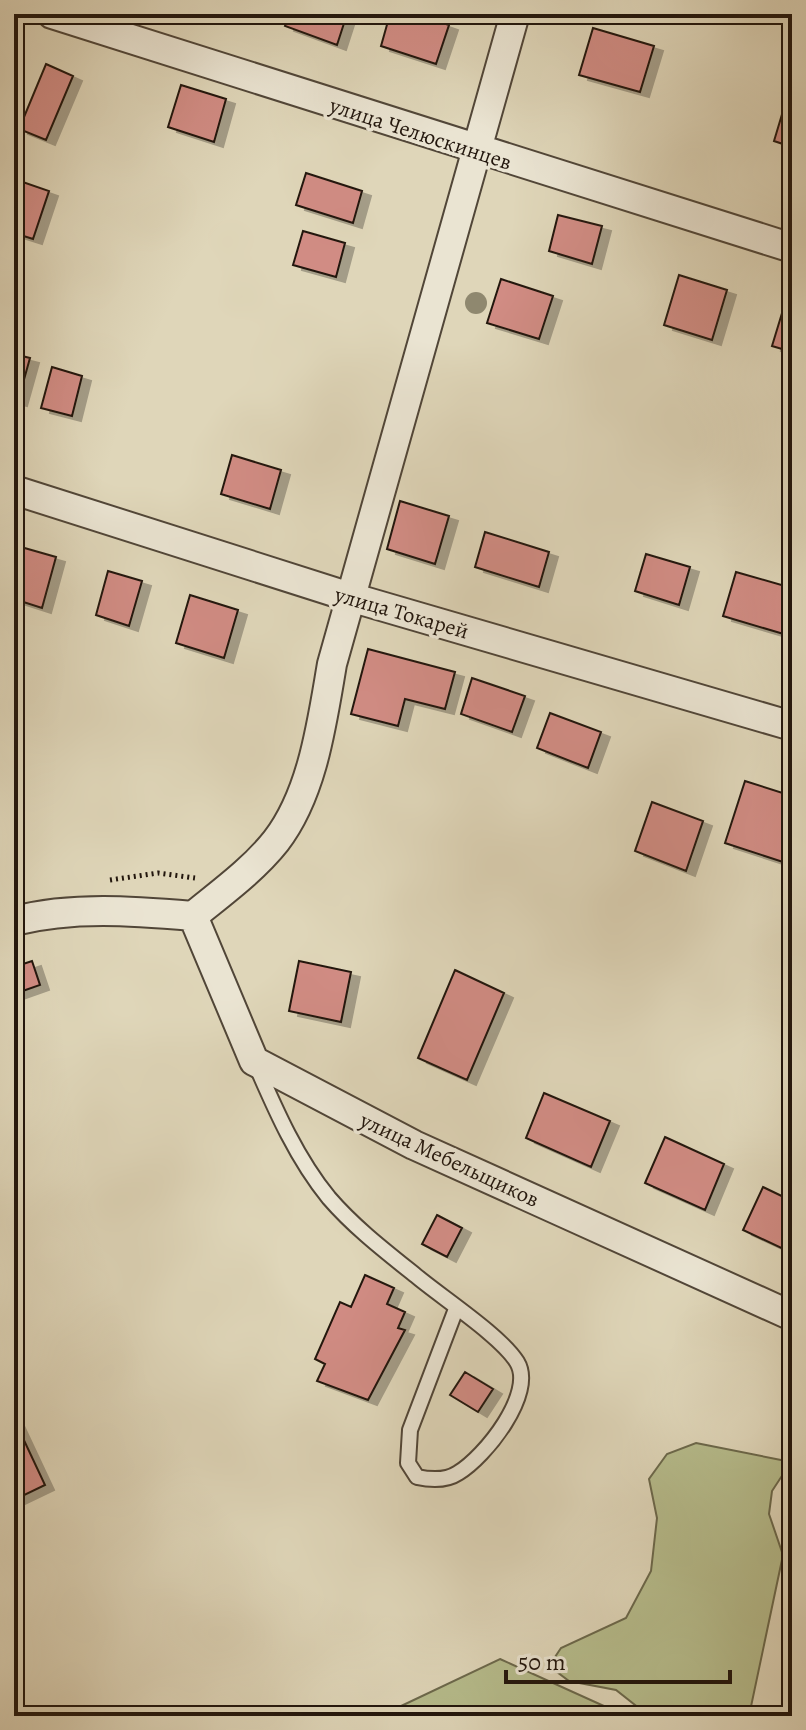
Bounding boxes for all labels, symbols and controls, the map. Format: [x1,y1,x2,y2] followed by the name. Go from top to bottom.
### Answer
[325,90,516,178] street label: улица Челюскинцев
[330,579,472,646] street label: улица Токарей
[354,1105,544,1215] street label: улица Мебельщиков
[506,1634,730,1684] scale bar
[518,1646,566,1678] text: 50 m

